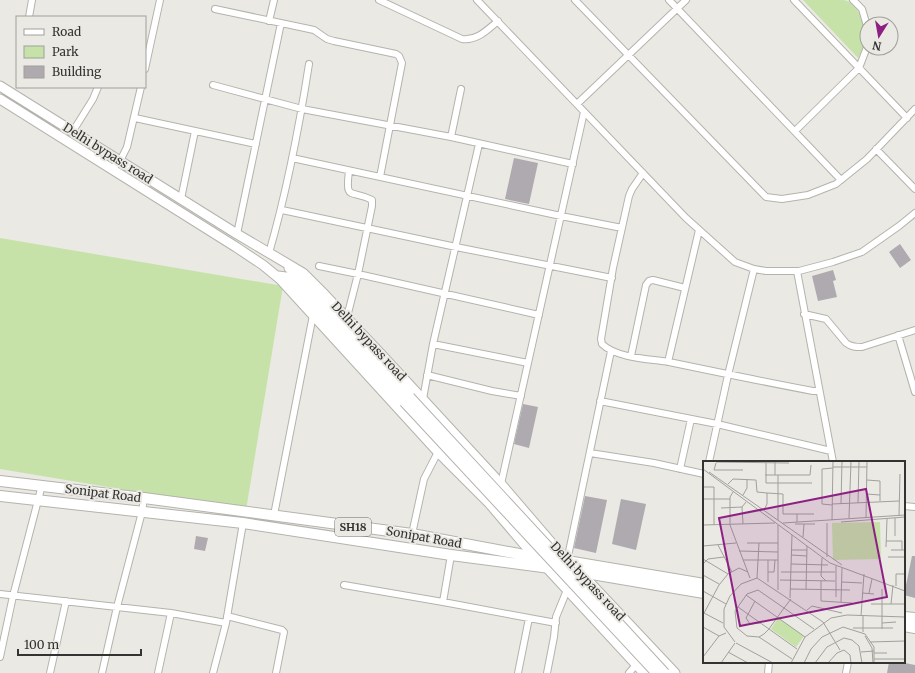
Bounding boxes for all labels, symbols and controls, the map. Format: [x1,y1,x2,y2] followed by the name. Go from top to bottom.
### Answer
[16,16,146,88] legend
[859,16,899,56] north arrow
[52,24,81,39] text: Road
[871,38,883,54] text: N
[52,44,79,59] text: Park
[52,64,102,79] text: Building
[60,119,156,187] street label: Delhi bypass road
[329,298,409,384] street label: Delhi bypass road
[703,461,905,663] inset map
[64,481,142,505] street label: Sonipat Road
[335,518,371,536] road number: SH18
[385,523,463,551] street label: Sonipat Road
[548,538,628,624] street label: Delhi bypass road
[18,631,141,657] scale bar
[24,637,59,652] text: 100 m

